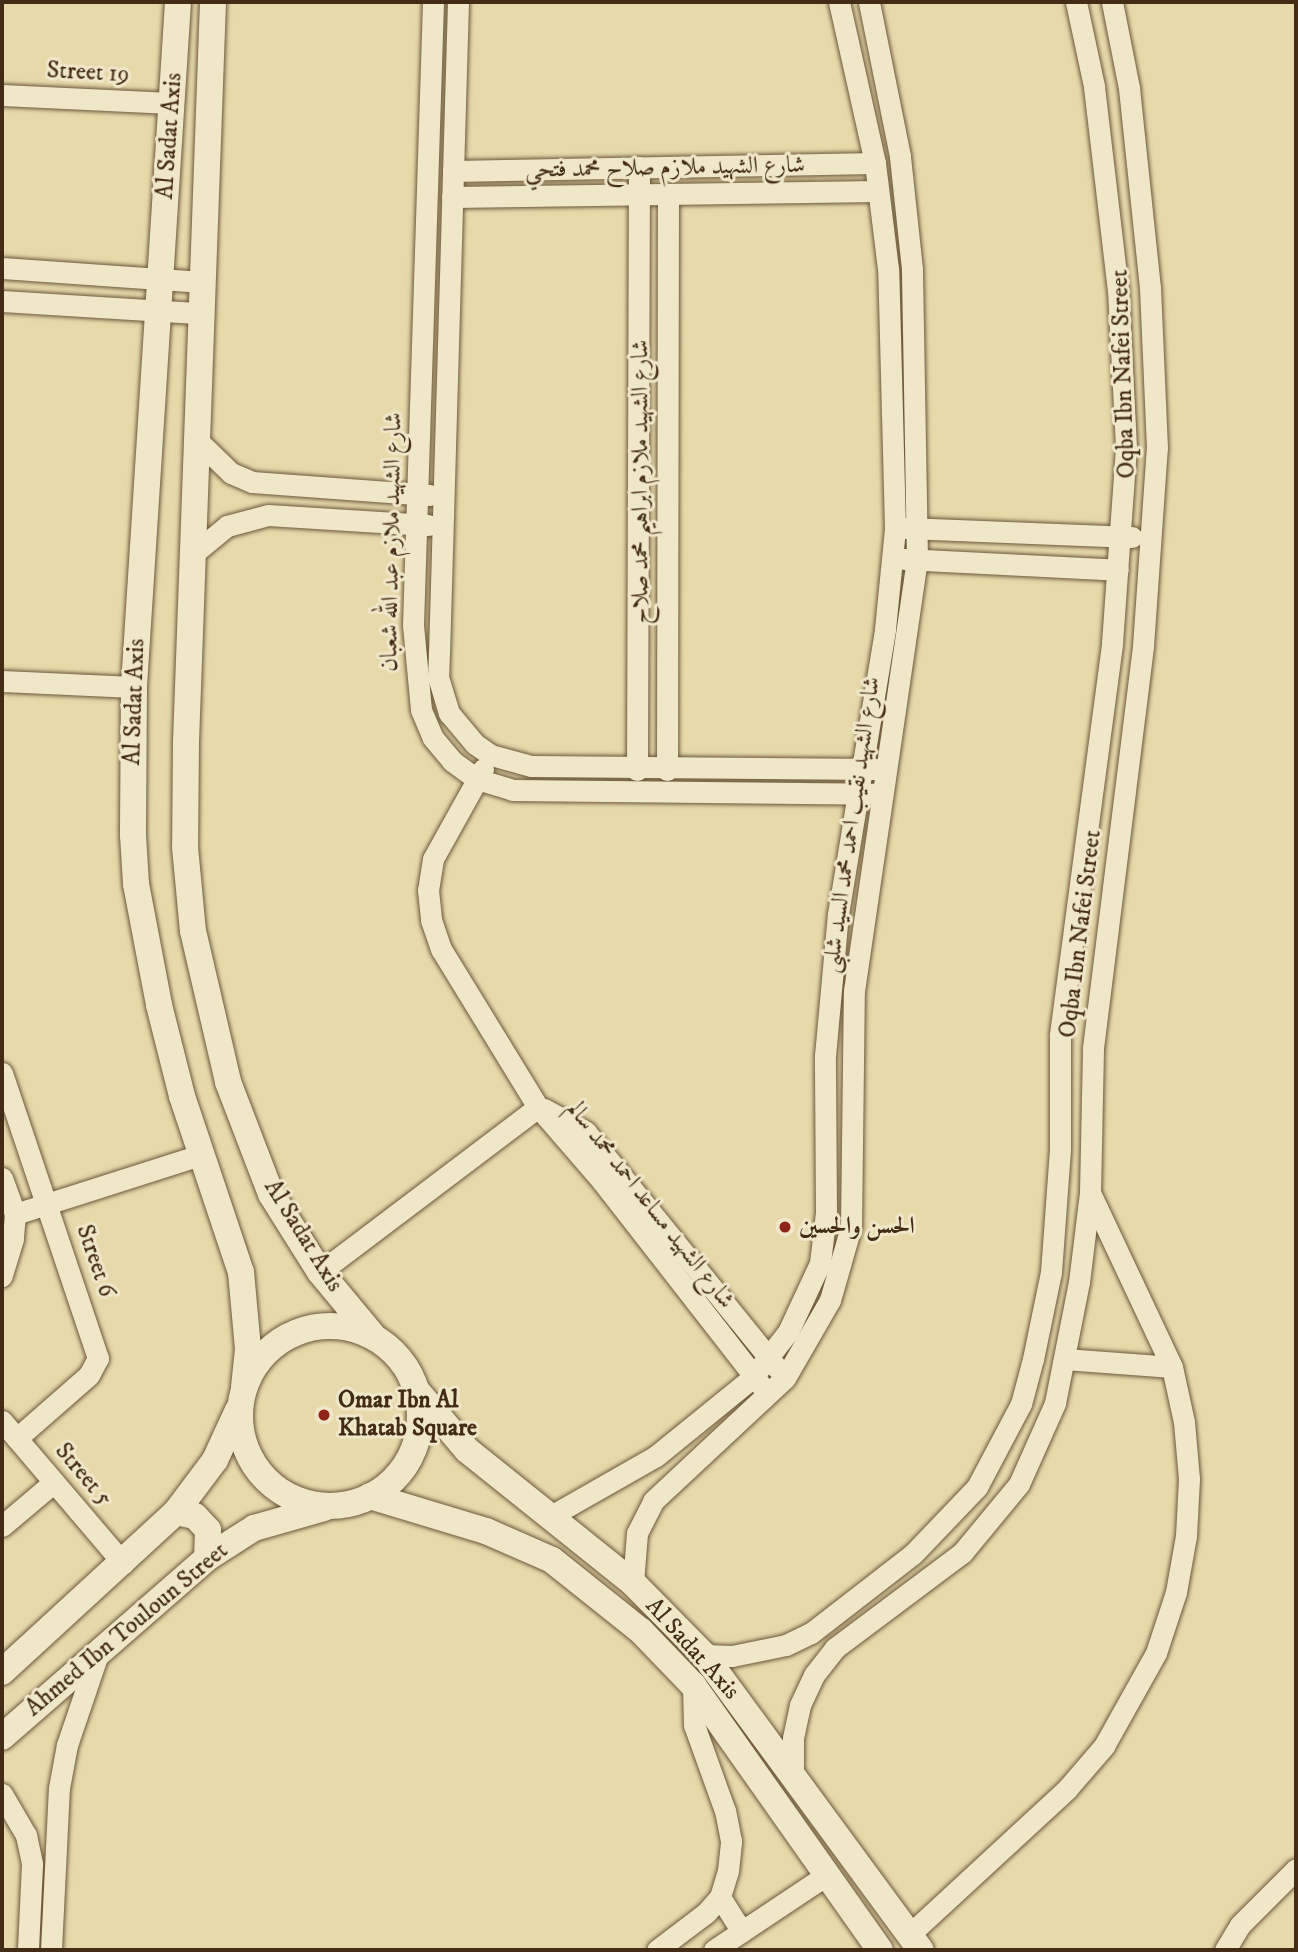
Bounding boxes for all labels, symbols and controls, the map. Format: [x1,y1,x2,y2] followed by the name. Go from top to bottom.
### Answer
[46,56,130,90] street label: Street 19
[151,72,189,200] street label: Al Sadat Axis
[525,151,805,185] street label: شارع الشهيد ملازم صلاح محمد فتحي
[1106,269,1142,479] street label: Oqba Ibn Nafei Street
[627,340,655,624] street label: شارع الشهيد ملازم ابراهيم محمد صلاح
[375,412,409,672] street label: شارع الشهيد ملازم عبد الله شعبان
[118,638,152,766] street label: Al Sadat Axis
[817,675,887,975] street label: شارع الشهيد نقيب احمد محمد السيد شلبى
[1054,828,1108,1040] street label: Oqba Ibn Nafei Street
[560,1095,740,1315] street label: شارع الشهيد مساعد احمد محمد سالم
[257,1175,349,1297] street label: Al Sadat Axis
[799,1213,915,1241] place label: الحسن والحسين
[777,1219,793,1235] marker: الحسن والحسين
[69,1221,121,1301] street label: Street 6
[338,1387,477,1443] place label: Omar Ibn Al Khatab Square
[316,1407,332,1423] marker: Omar Ibn Al Khatab Square
[48,1437,118,1513] street label: Street 5
[20,1537,234,1723] street label: Ahmed Ibn Touloun Street
[639,1592,745,1706] street label: Al Sadat Axis

